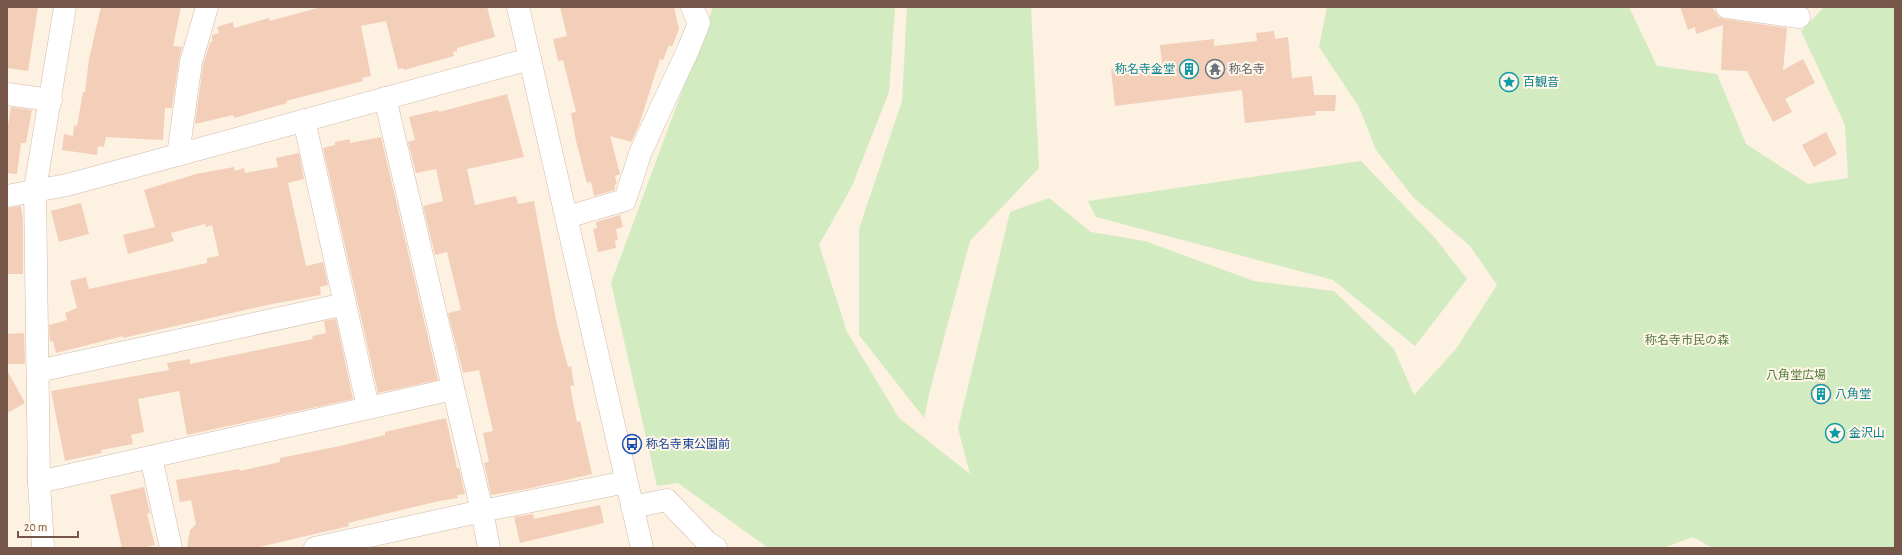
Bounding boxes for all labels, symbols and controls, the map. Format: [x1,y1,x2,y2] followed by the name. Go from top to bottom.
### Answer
[1178,58,1200,80] building icon: 称名寺金堂
[1204,58,1226,80] temple icon: 称名寺
[1115,62,1175,75] place label: 称名寺金堂
[1229,62,1265,75] place label: 称名寺
[1498,71,1520,93] place icon: 百観音
[1523,75,1559,88] place label: 百観音
[1645,333,1729,346] park label: 称名寺市民の森
[1766,368,1826,381] park label: 八角堂広場
[1810,383,1832,405] building icon: 八角堂
[1835,387,1871,400] place label: 八角堂
[1824,422,1846,444] place icon: 金沢山
[1849,426,1885,439] place label: 金沢山
[621,433,643,455] bus stop icon: 称名寺東公園前
[646,437,730,450] place label: 称名寺東公園前
[18,513,78,539] scale bar
[24,521,47,533] text: 20 m

